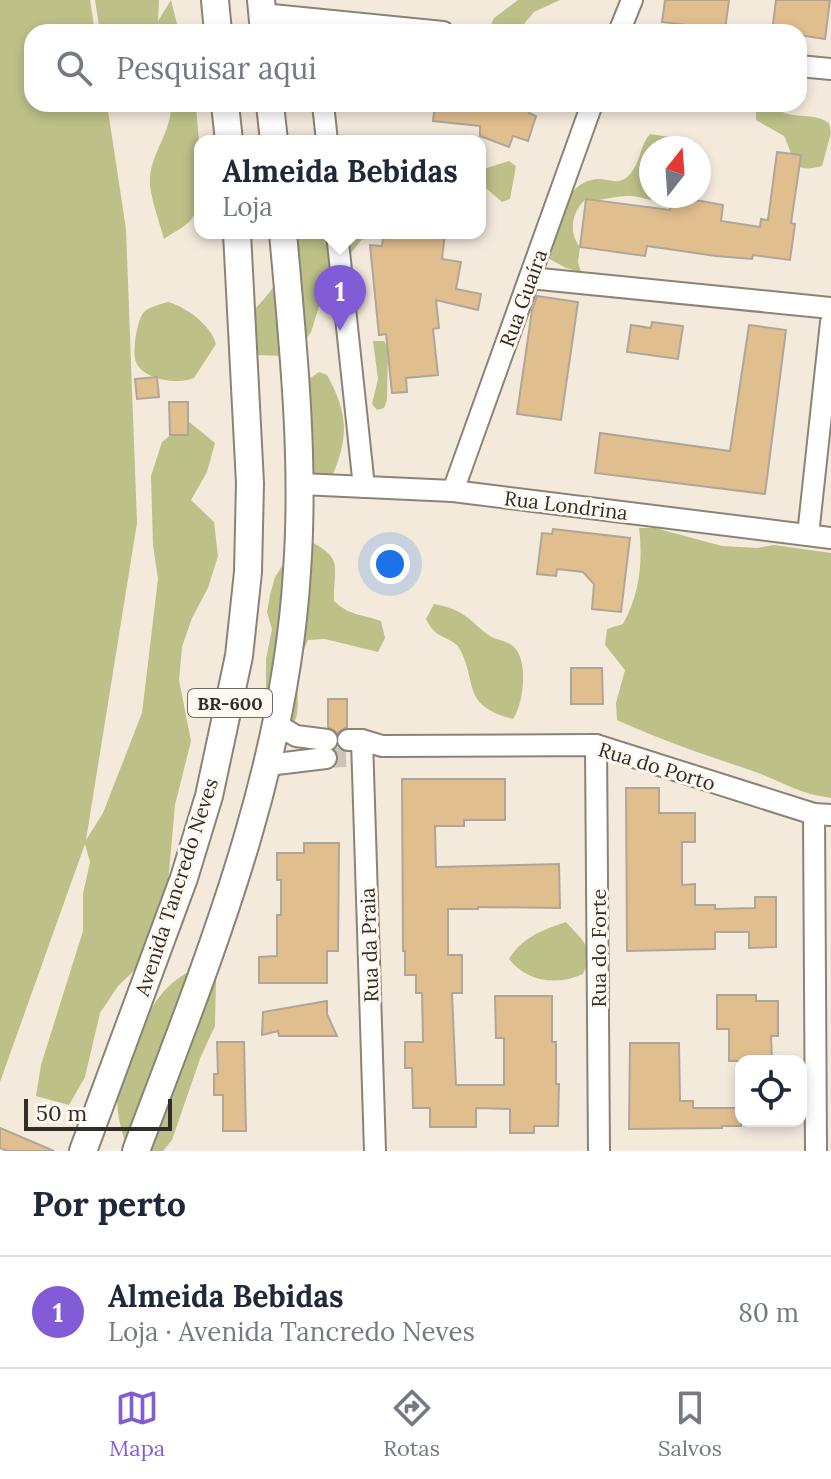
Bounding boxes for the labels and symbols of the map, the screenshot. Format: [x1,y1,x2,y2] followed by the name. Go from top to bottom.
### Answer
[639,136,711,208] north arrow
[494,246,552,350] street label: Rua Guaíra
[314,265,366,331] pin: 1
[503,485,629,525] street label: Rua Londrina
[370,544,410,584] your location
[188,689,272,717] road number: BR-600
[596,736,718,796] street label: Rua do Porto
[129,775,223,1000] street label: Avenida Tancredo Neves
[355,887,383,1003] street label: Rua da Praia
[586,888,611,1007] street label: Rua do Forte
[24,1095,172,1131] scale bar

